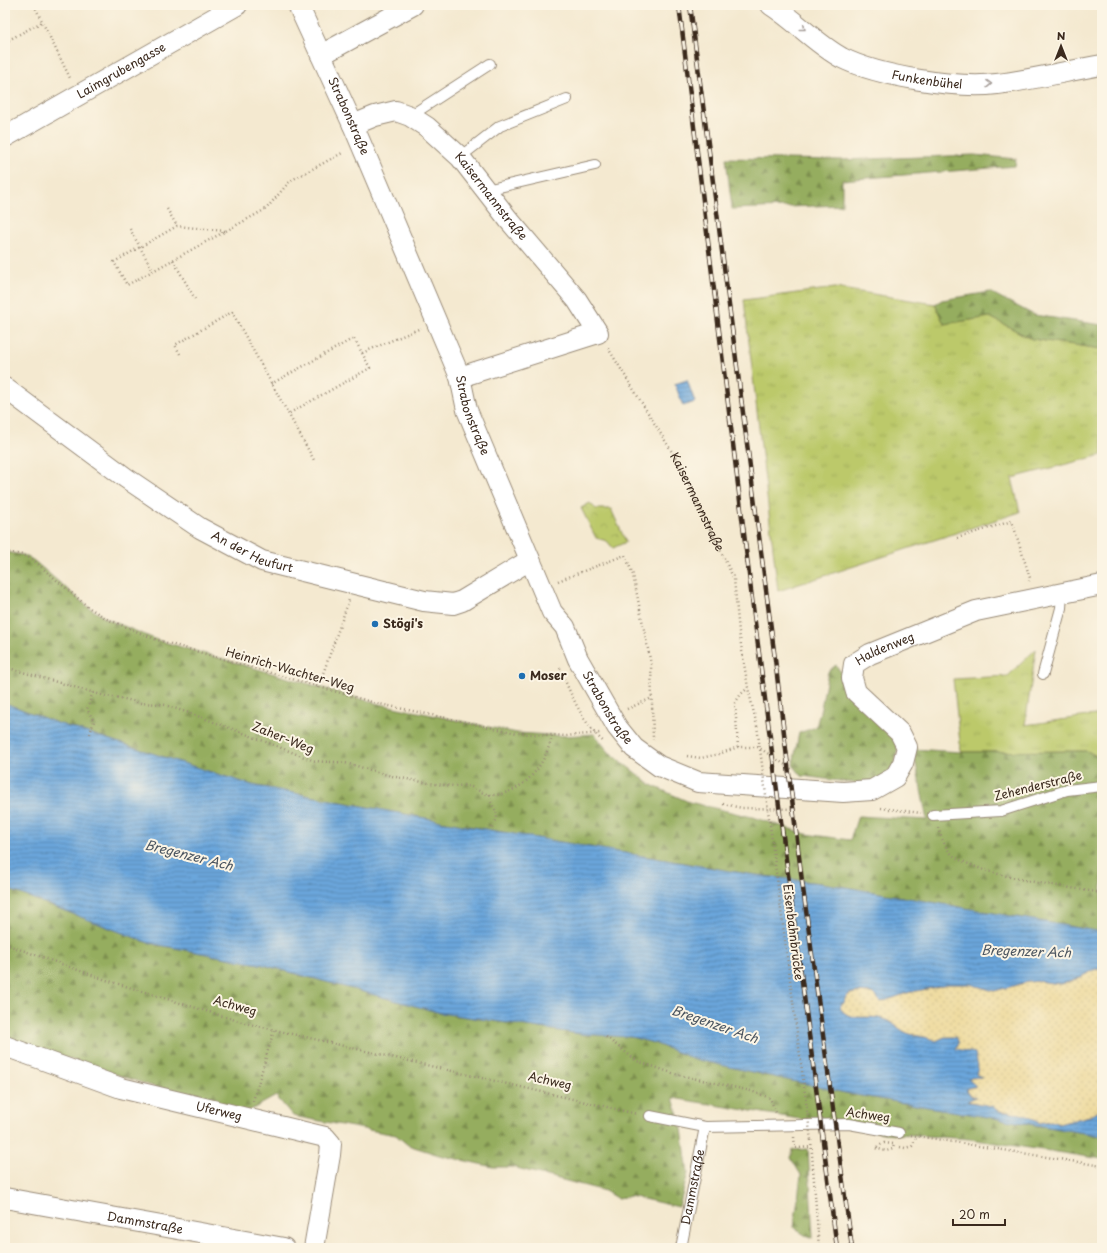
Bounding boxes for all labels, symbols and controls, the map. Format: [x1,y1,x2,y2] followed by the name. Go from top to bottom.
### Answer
[798,24,805,31] one-way arrow
[1041,26,1081,66] north arrow
[1057,27,1066,44] text: N
[73,37,169,102] street label: Laimgrubengasse
[890,65,963,93] street label: Funkenbühel
[324,74,375,157] street label: Strabonstraße
[986,80,992,88] one-way arrow
[452,147,532,244] street label: Kaisermannstraße
[452,373,495,458] street label: Strabonstraße
[666,448,729,554] street label: Kaisermannstraße
[208,526,295,576] street label: An der Heufurt
[383,614,423,632] place label: Stögi's
[370,619,380,629] marker: Stögi's
[851,627,917,669] street label: Haldenweg
[224,642,357,696] street label: Heinrich-Wachter-Weg
[530,666,567,684] place label: Moser
[579,667,638,748] street label: Strabonstraße
[517,671,527,681] marker: Moser
[250,717,317,758] street label: Zaher-Weg
[992,765,1084,805] street label: Zehenderstraße
[143,834,235,875] water label: Bregenzer Ach
[779,883,809,981] street label: Eisenbahnbrücke
[981,939,1072,962] water label: Bregenzer Ach
[212,990,259,1020] street label: Achweg
[670,1000,761,1047] water label: Bregenzer Ach
[527,1066,574,1094] street label: Achweg
[194,1096,244,1125] street label: Uferweg
[845,1102,891,1126] street label: Achweg
[676,1148,708,1226] street label: Dammstraße
[953,1201,1005,1227] scale bar
[959,1205,990,1223] text: 20 m
[106,1206,184,1238] street label: Dammstraße

